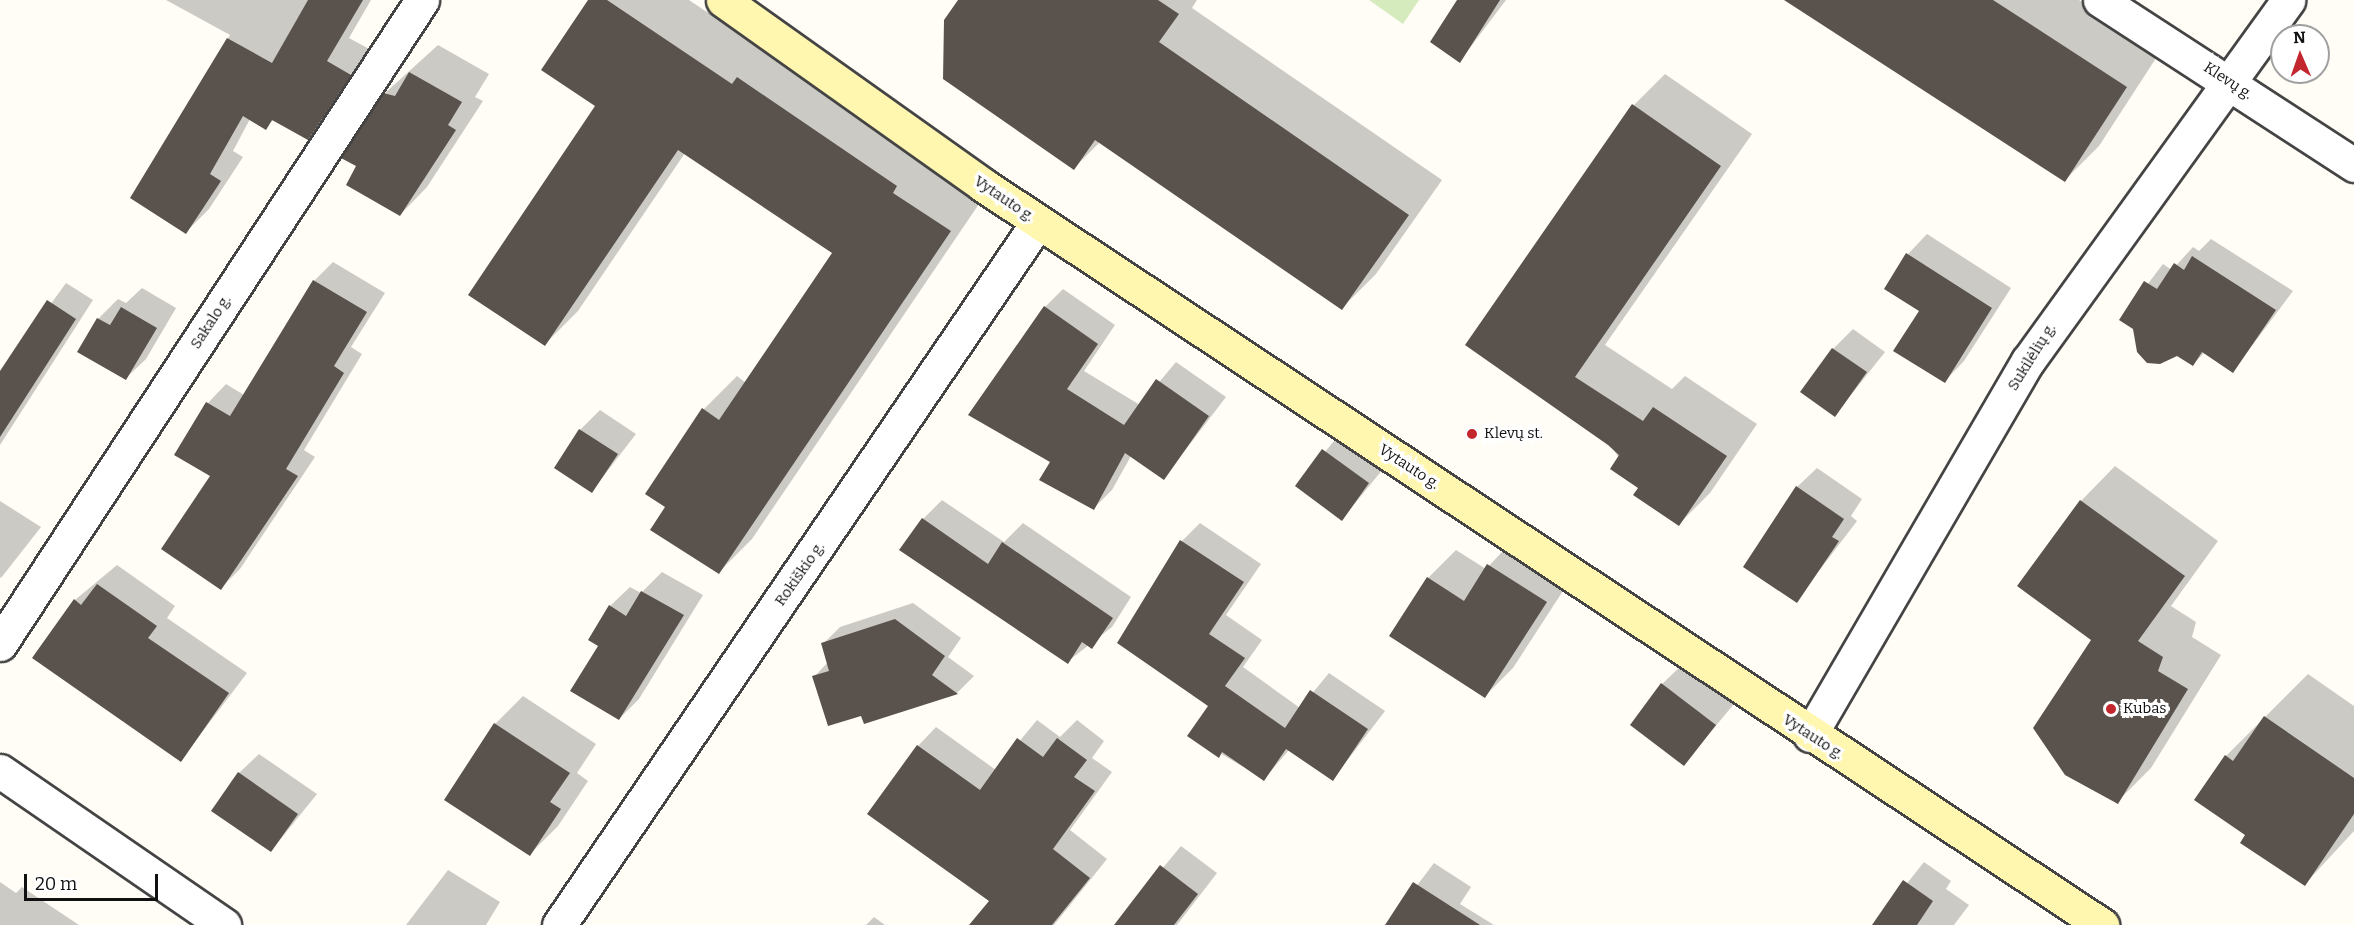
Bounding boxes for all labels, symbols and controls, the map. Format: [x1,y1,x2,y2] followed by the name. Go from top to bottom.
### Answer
[2270,24,2330,84] north arrow
[2293,28,2306,47] text: N
[2200,59,2256,103] street label: Klevų g.
[970,172,1038,226] street label: Vytauto g.
[187,292,235,352] street label: Sakalo g.
[2004,320,2060,394] street label: Sukilėlių g.
[1484,425,1543,443] place label: Klevų st.
[1465,427,1479,441] marker: Klevų st.
[1375,441,1443,493] street label: Vytauto g.
[771,538,829,610] street label: Rokiškio g.
[2123,700,2167,718] place label: Kubas
[2104,702,2118,716] marker: Kubas
[1779,711,1847,763] street label: Vytauto g.
[27,862,160,900] scale bar
[35,873,77,895] text: 20 m

